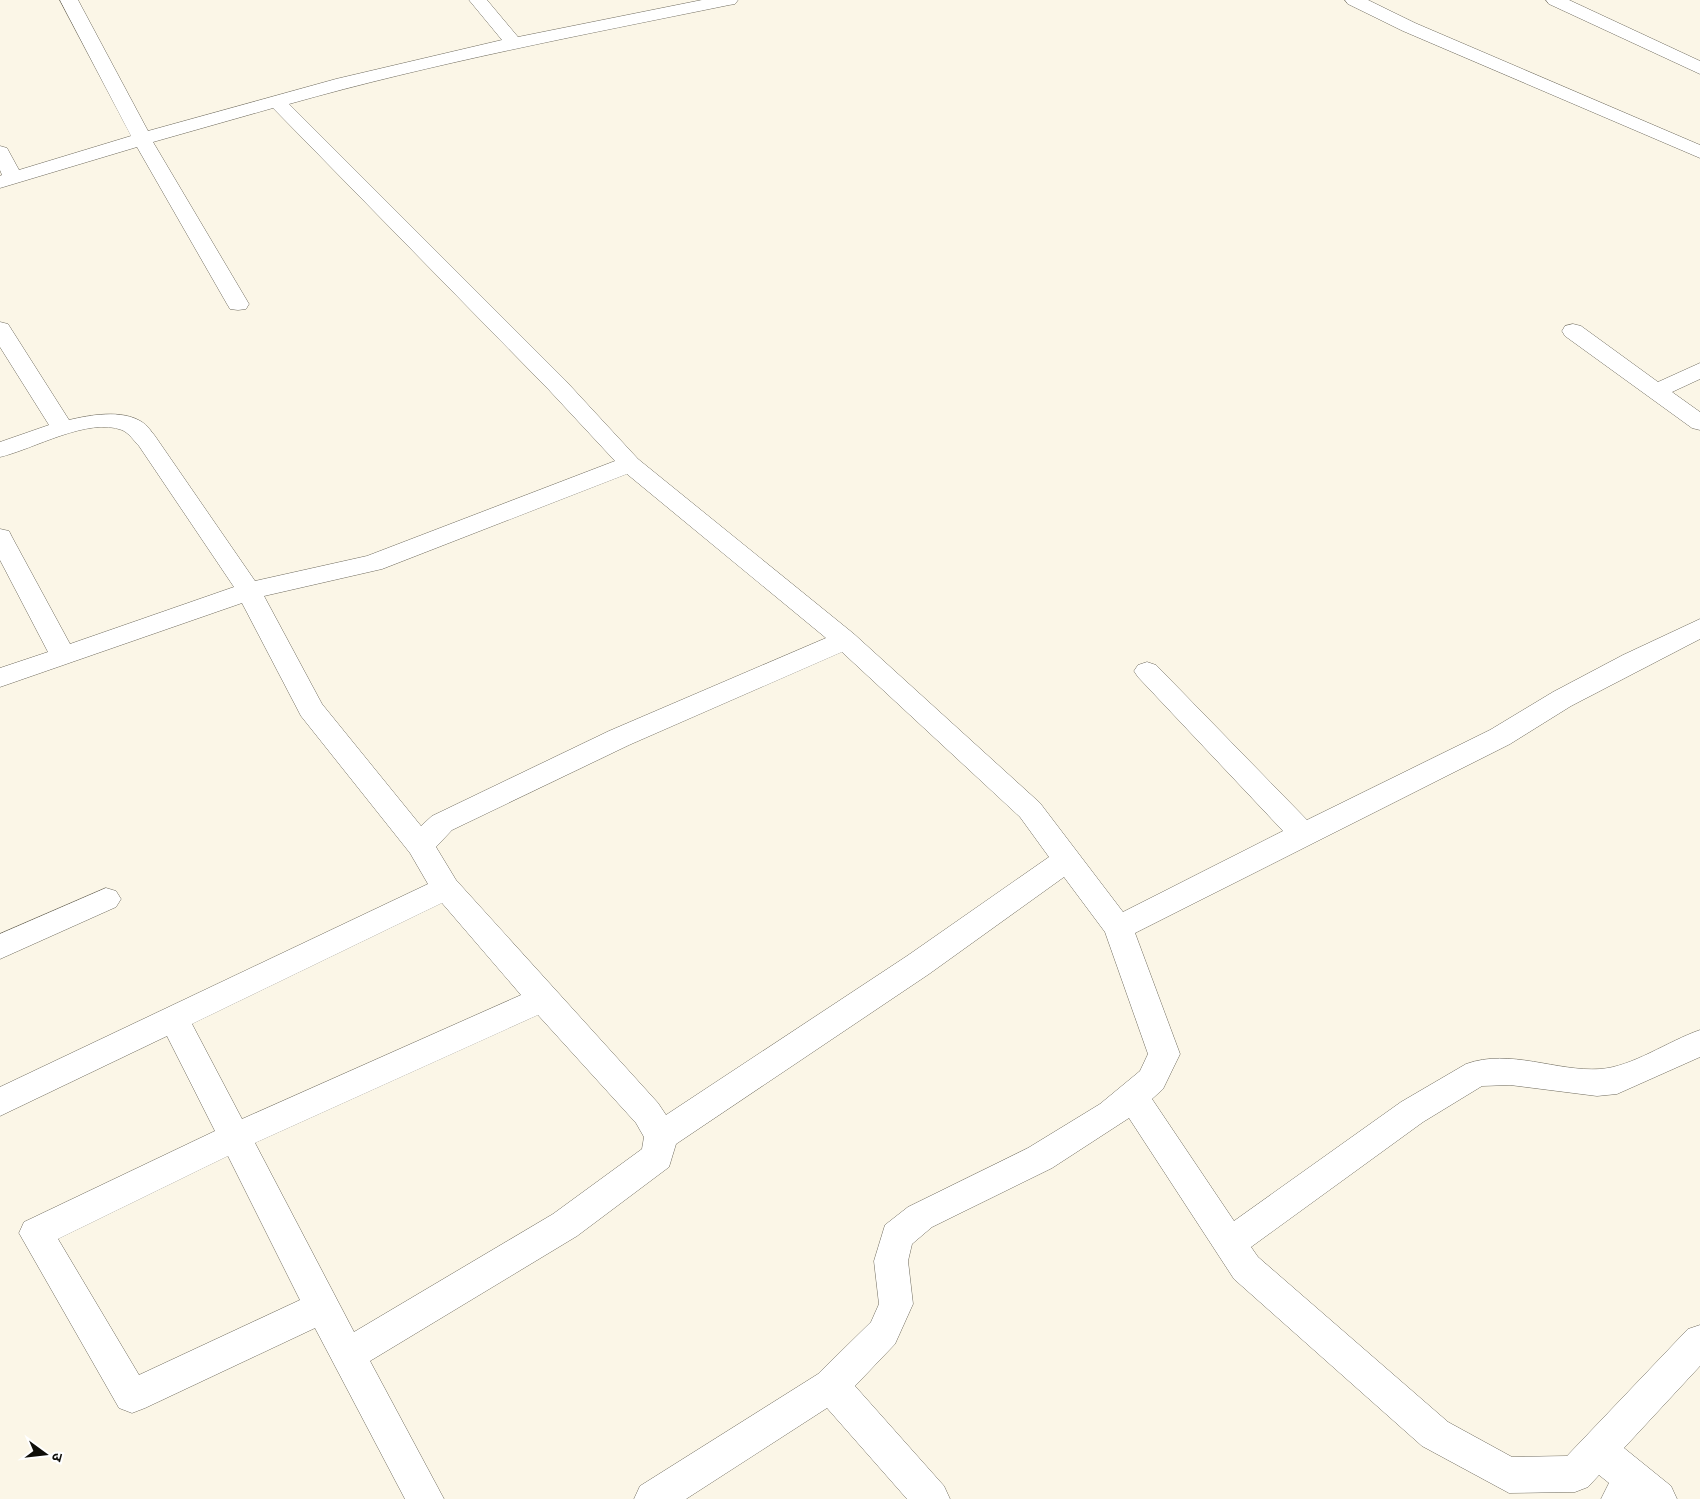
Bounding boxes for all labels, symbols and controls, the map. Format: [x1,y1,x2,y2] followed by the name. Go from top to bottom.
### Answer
[20,1429,70,1479] north arrow
[48,1451,67,1464] text: उ

